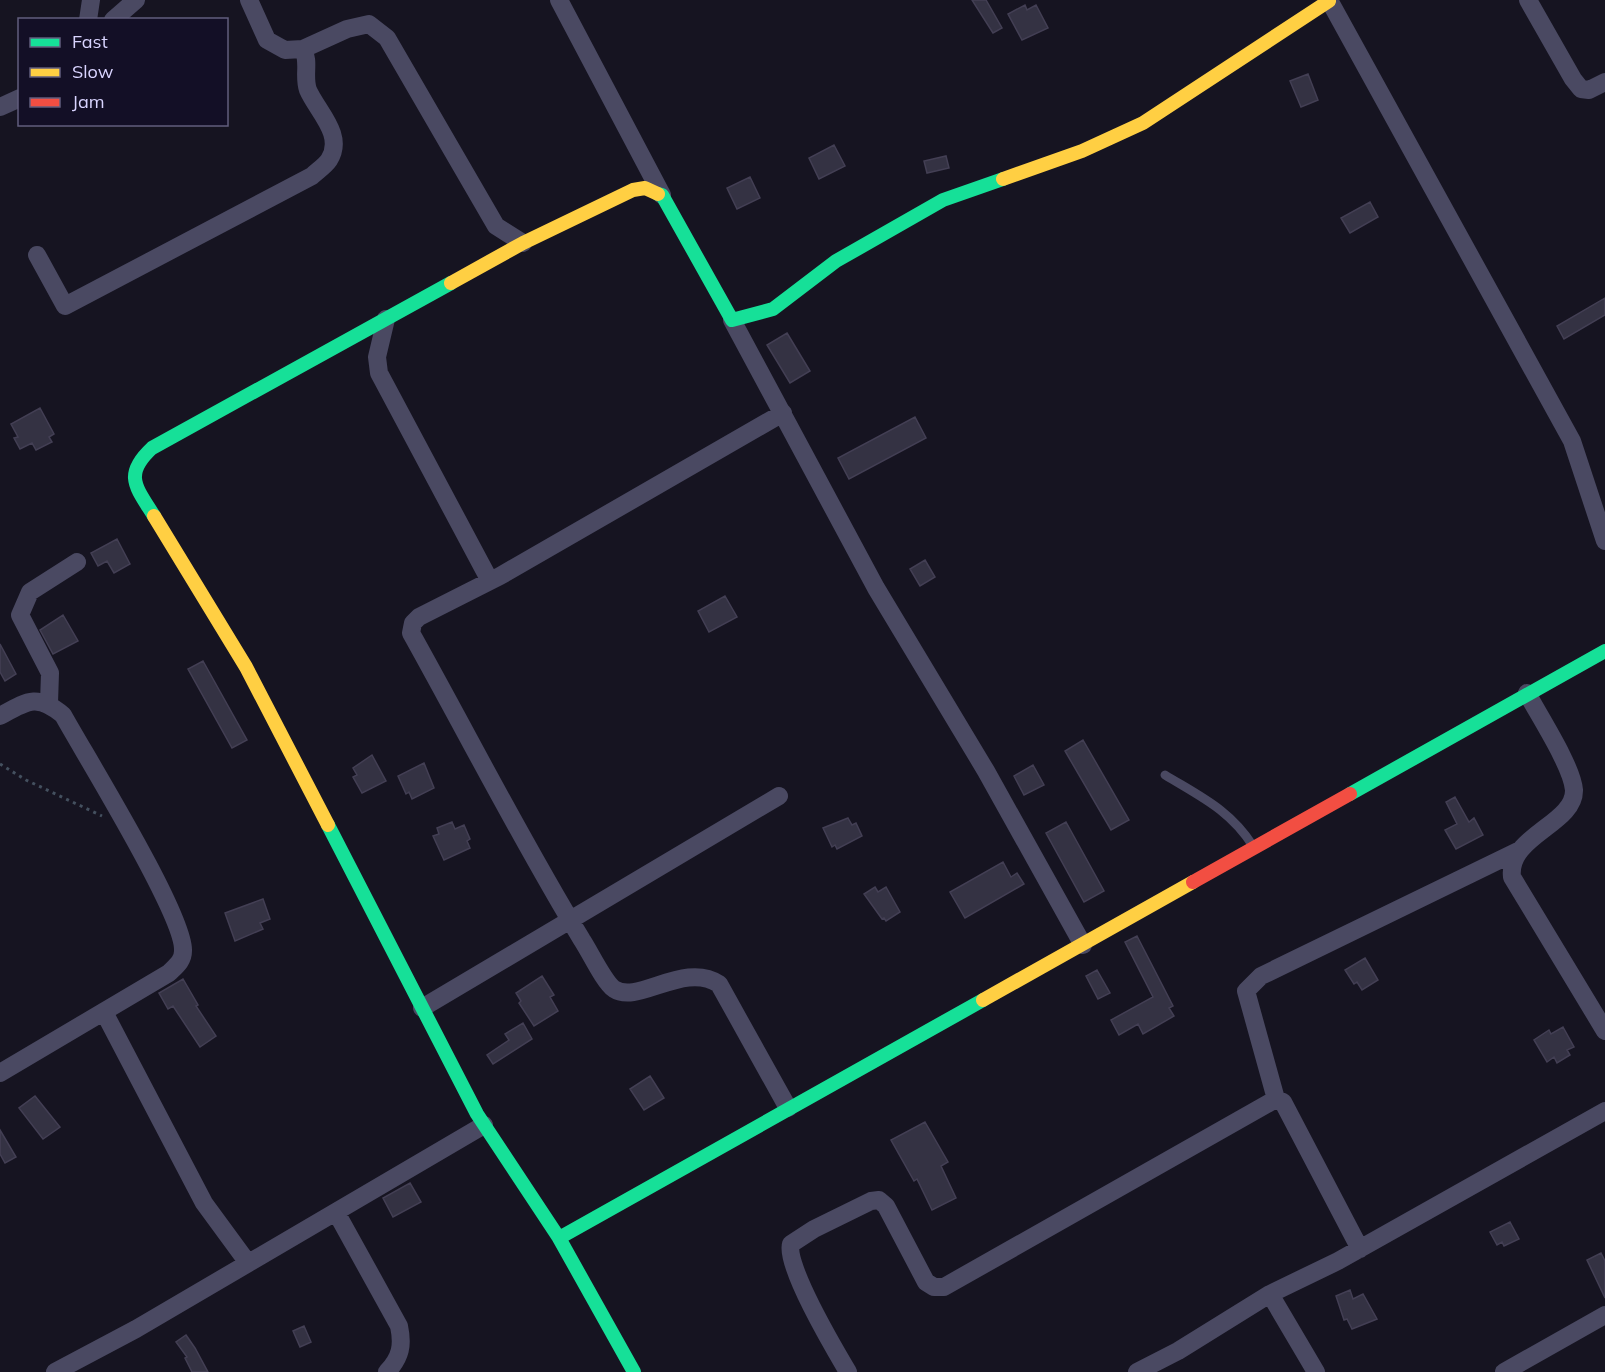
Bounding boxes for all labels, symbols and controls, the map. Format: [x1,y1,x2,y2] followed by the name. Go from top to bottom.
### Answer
[18,18,228,126] legend
[72,30,108,53] text: Fast
[72,60,114,83] text: Slow
[72,90,105,113] text: Jam

